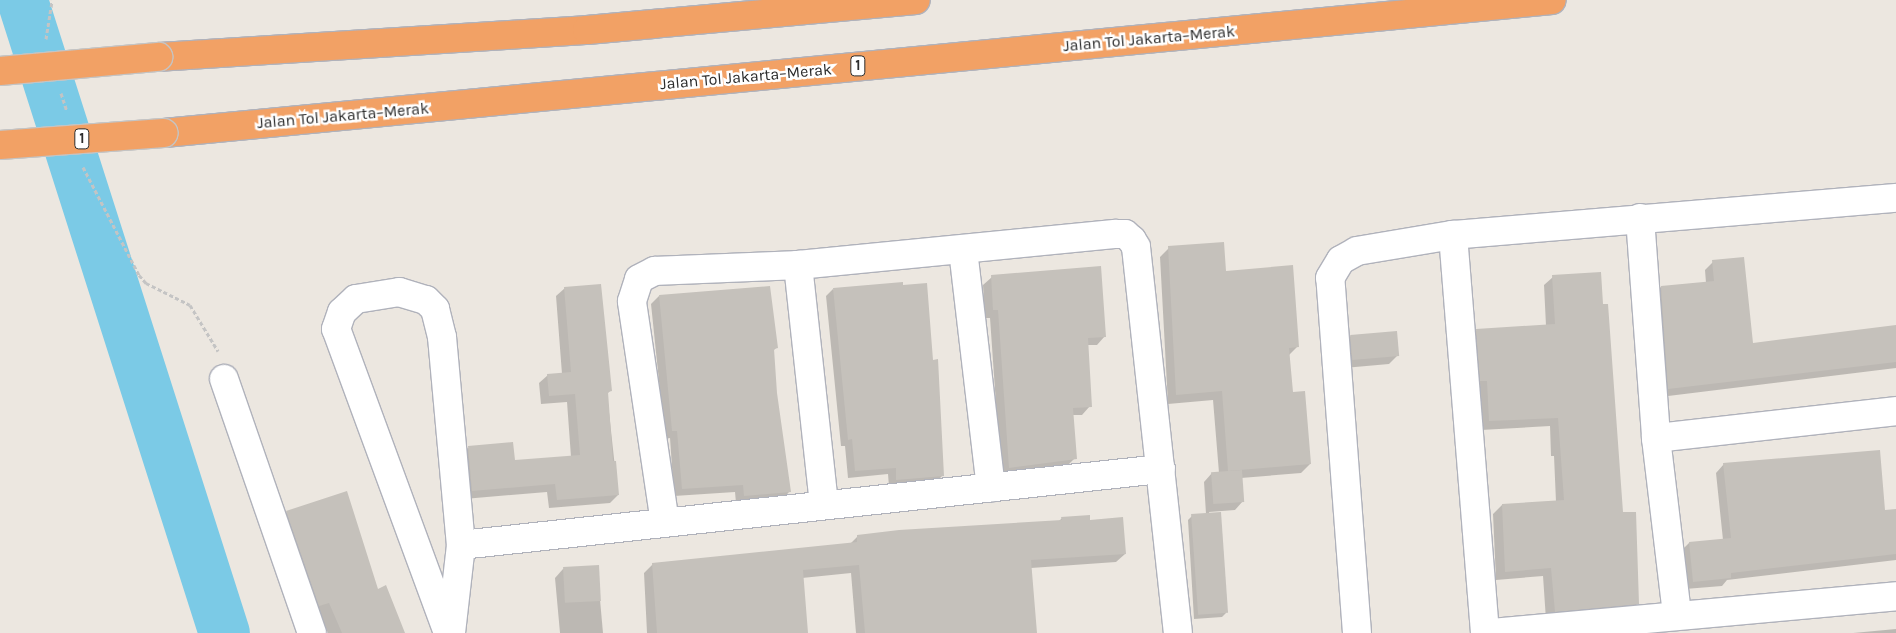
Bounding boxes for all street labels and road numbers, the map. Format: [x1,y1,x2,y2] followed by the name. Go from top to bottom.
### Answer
[1062,22,1236,56] street label: Jalan Tol Jakarta–Merak
[849,54,867,78] road number: 1
[659,60,833,94] street label: Jalan Tol Jakarta–Merak
[256,99,430,133] street label: Jalan Tol Jakarta–Merak
[73,126,91,152] road number: 1

